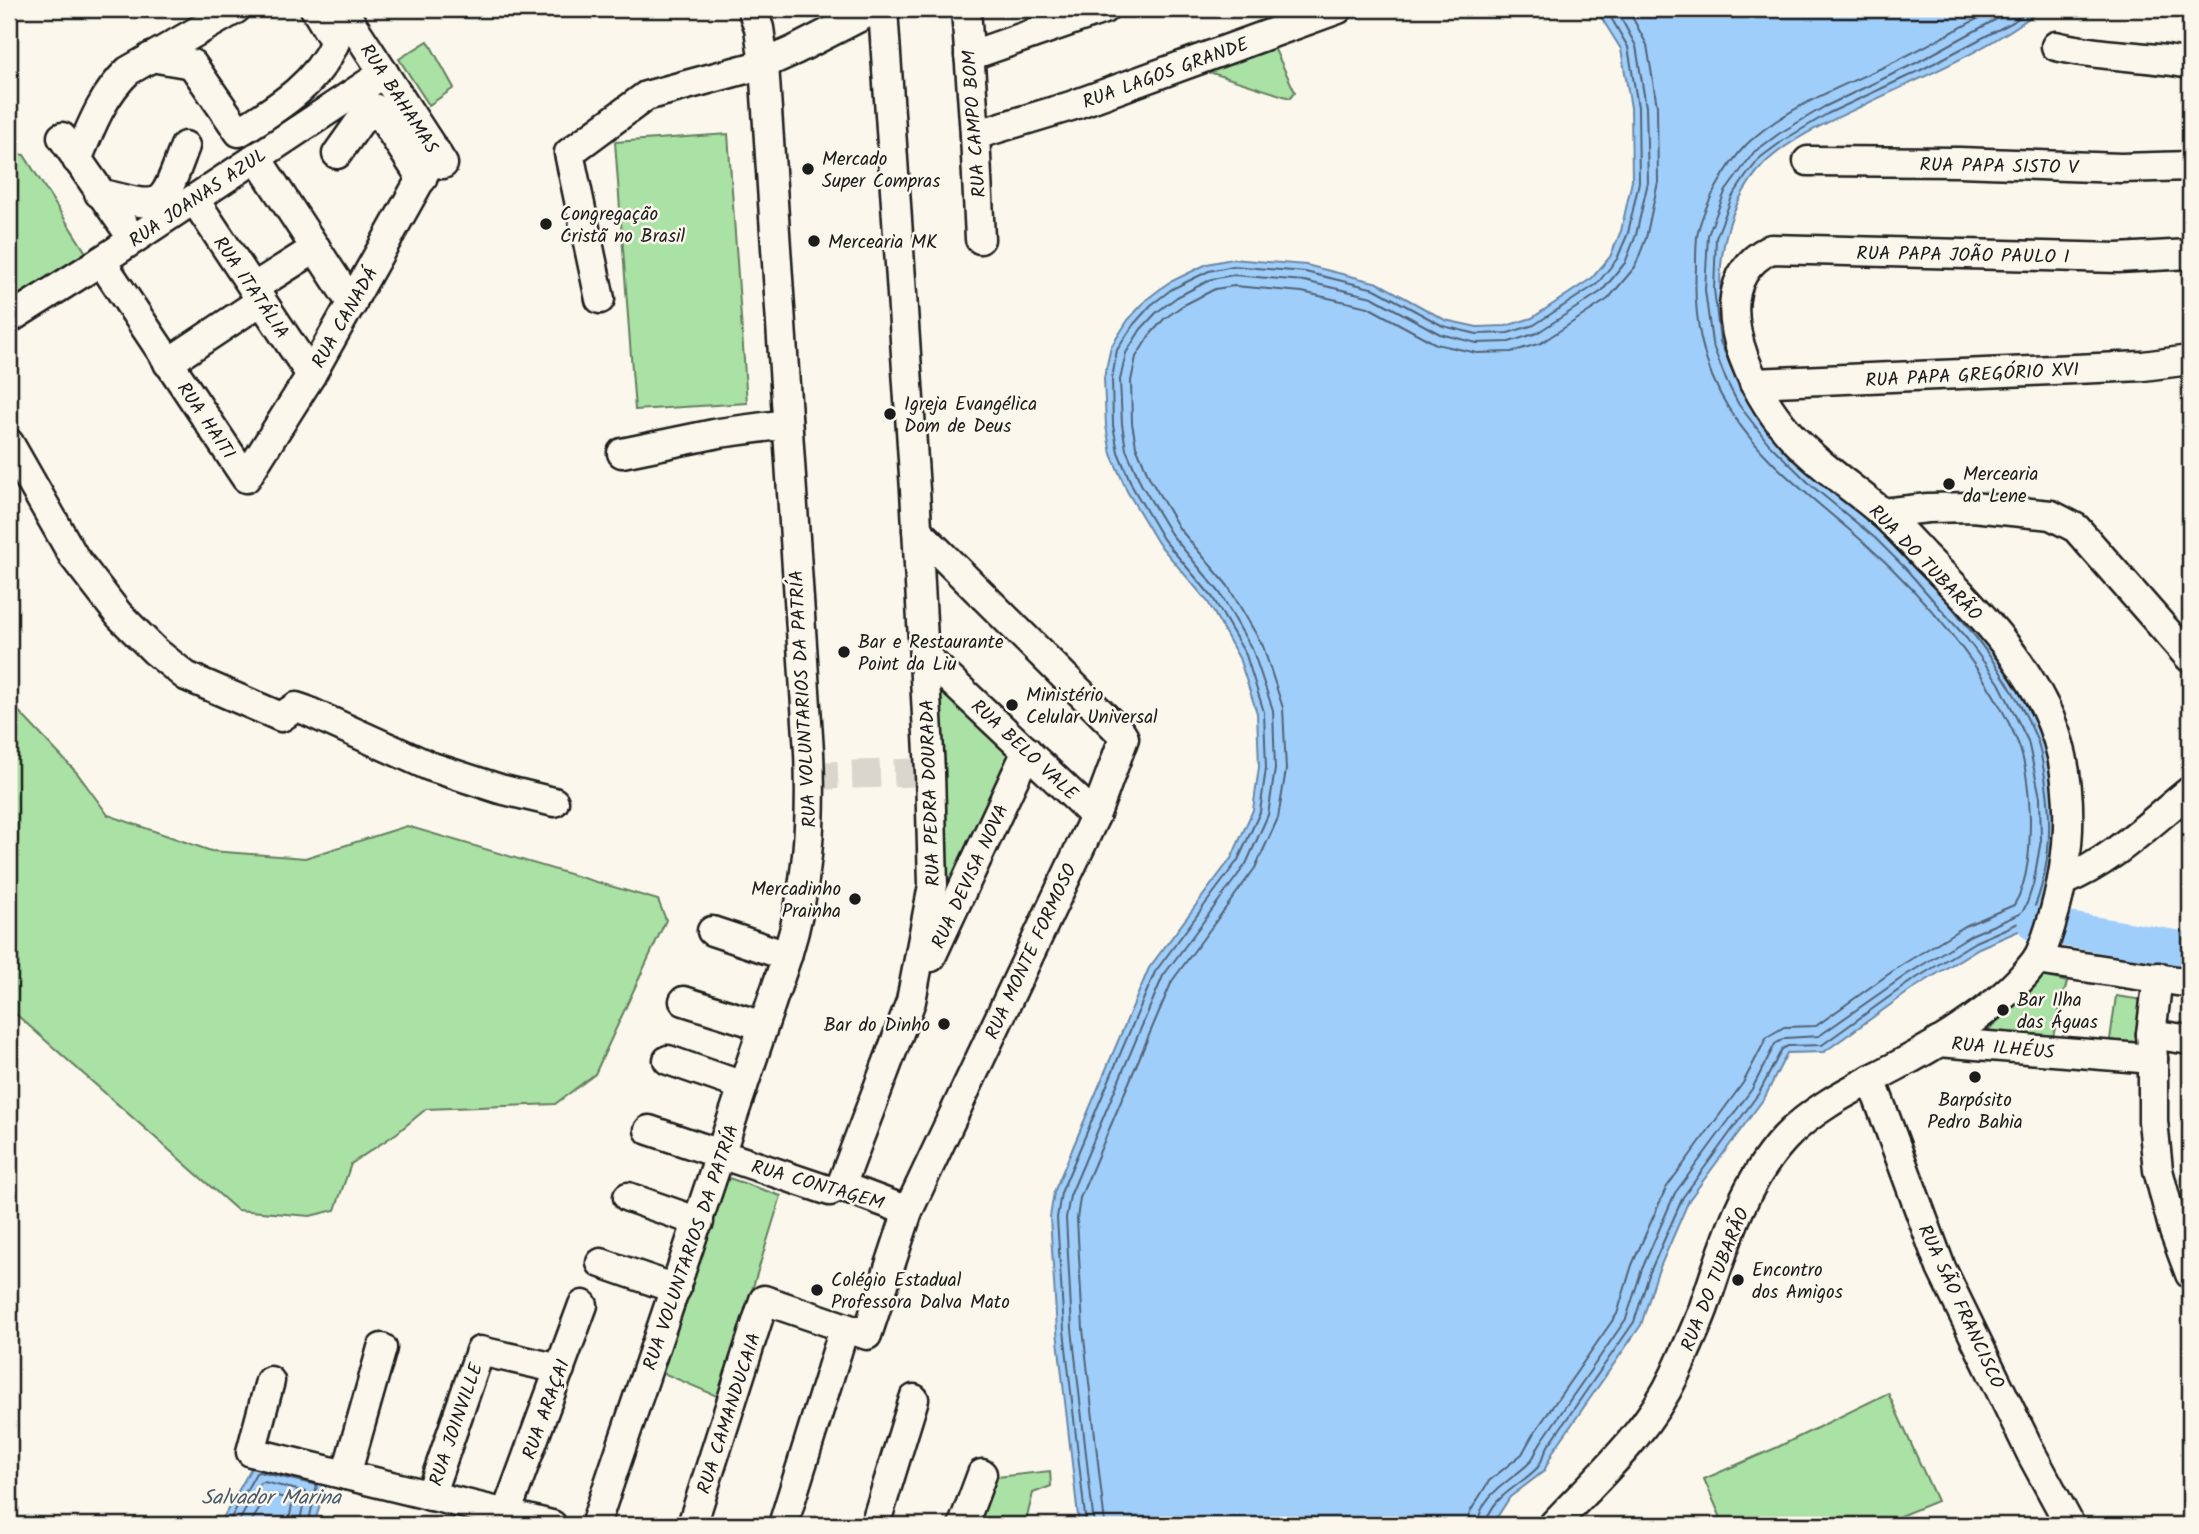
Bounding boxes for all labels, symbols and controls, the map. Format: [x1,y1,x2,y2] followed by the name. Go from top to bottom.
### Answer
[1078,30,1254,118] street label: RUA LAGOS GRANDE
[351,38,445,160] street label: RUA BAHAMAS
[955,49,995,199] street label: RUA CAMPO BOM
[123,141,273,256] street label: RUA JOANAS AZUL
[822,145,940,197] place label: Mercado Super Compras
[1919,151,2080,183] street label: RUA PAPA SISTO V
[800,161,816,177] marker: Mercado Super Compras
[560,200,685,252] place label: Congregação Cristã no Brasil
[538,216,554,232] marker: Congregação Cristã no Brasil
[828,228,938,258] place label: Mercearia MK
[205,230,296,346] street label: RUA ITATÁLIA
[806,233,822,249] marker: Mercearia MK
[1856,239,2070,273] street label: RUA PAPA JOÃO PAULO I
[305,262,387,374] street label: RUA CANADÁ
[1864,355,2080,397] street label: RUA PAPA GREGÓRIO XVI
[168,376,242,466] street label: RUA HAITI
[904,390,1037,442] place label: Igreja Evangélica Dom de Deus
[882,406,898,422] marker: Igreja Evangélica Dom de Deus
[1963,460,2038,512] place label: Mercearia da Lene
[1941,476,1957,492] marker: Mercearia da Lene
[1861,498,1989,629] street label: RUA DO TUBARÃO
[782,569,826,829] street label: RUA VOLUNTARIOS DA PATRÍA
[858,628,1004,680] place label: Bar e Restaurante Point da Liu
[836,644,852,660] marker: Bar e Restaurante Point da Liu
[1026,681,1158,733] place label: Ministério Celular Universal
[963,693,1085,809] street label: RUA BELO VALE
[1004,697,1020,713] marker: Ministério Celular Universal
[913,699,949,887] street label: RUA PEDRA DOURADA
[924,800,1017,954] street label: RUA DEVISA NOVA
[978,859,1086,1045] street label: RUA MONTE FORMOSO
[751,875,841,927] place label: Mercadinho Prainha
[847,891,863,907] marker: Mercadinho Prainha
[2017,986,2098,1038] place label: Bar Ilha das Águas
[1995,1002,2011,1018] marker: Bar Ilha das Águas
[824,1011,930,1041] place label: Bar do Dinho
[936,1016,952,1032] marker: Bar do Dinho
[1950,1030,2056,1068] street label: RUA ILHÉUS
[1967,1069,1983,1085] marker: Barpósito Pedro Bahia
[1927,1086,2023,1138] place label: Barpósito Pedro Bahia
[636,1121,748,1375] street label: RUA VOLUNTARIOS DA PATRÍA
[747,1153,887,1219] street label: RUA CONTAGEM
[1673,1203,1758,1356] street label: RUA DO TUBARÃO
[1909,1220,2012,1394] street label: RUA SÃO FRANCISCO
[1752,1256,1843,1308] place label: Encontro dos Amigos
[831,1266,1010,1318] place label: Colégio Estadual Professora Dalva Mato
[1730,1272,1746,1288] marker: Encontro dos Amigos
[809,1282,825,1298] marker: Colégio Estadual Professora Dalva Mato
[690,1329,770,1498] street label: RUA CAMANDUCAIA
[515,1355,579,1464] street label: RUA ARAÇAI
[422,1358,492,1490] street label: RUA JOINVILLE
[201,1482,342,1515] water label: Salvador Marina

